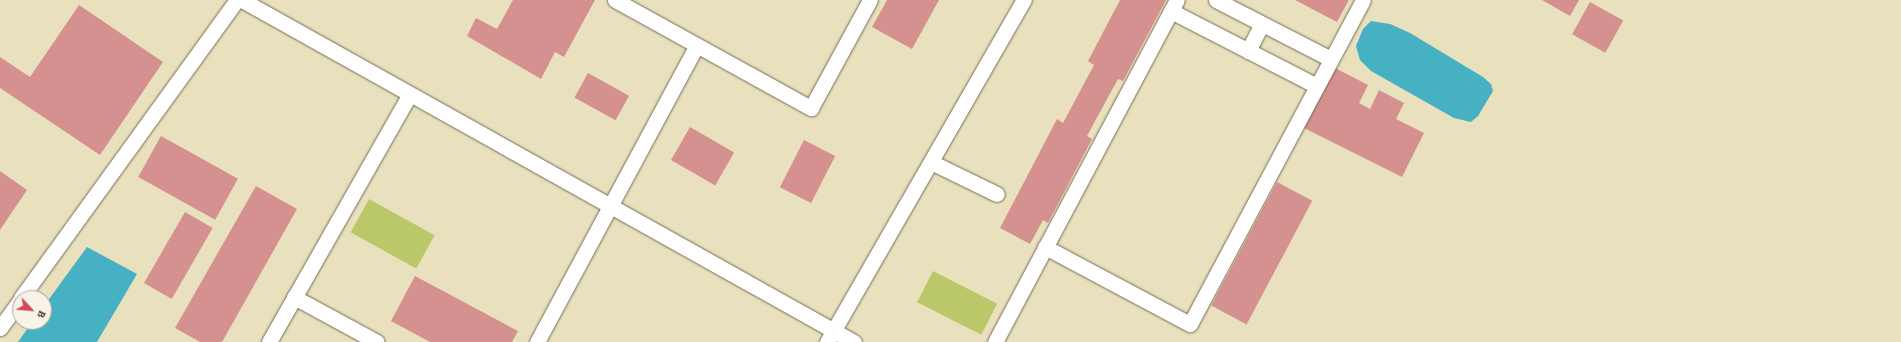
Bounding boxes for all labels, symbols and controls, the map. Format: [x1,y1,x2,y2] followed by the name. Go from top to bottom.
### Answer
[12,290,52,330] north arrow
[33,308,51,321] text: B

